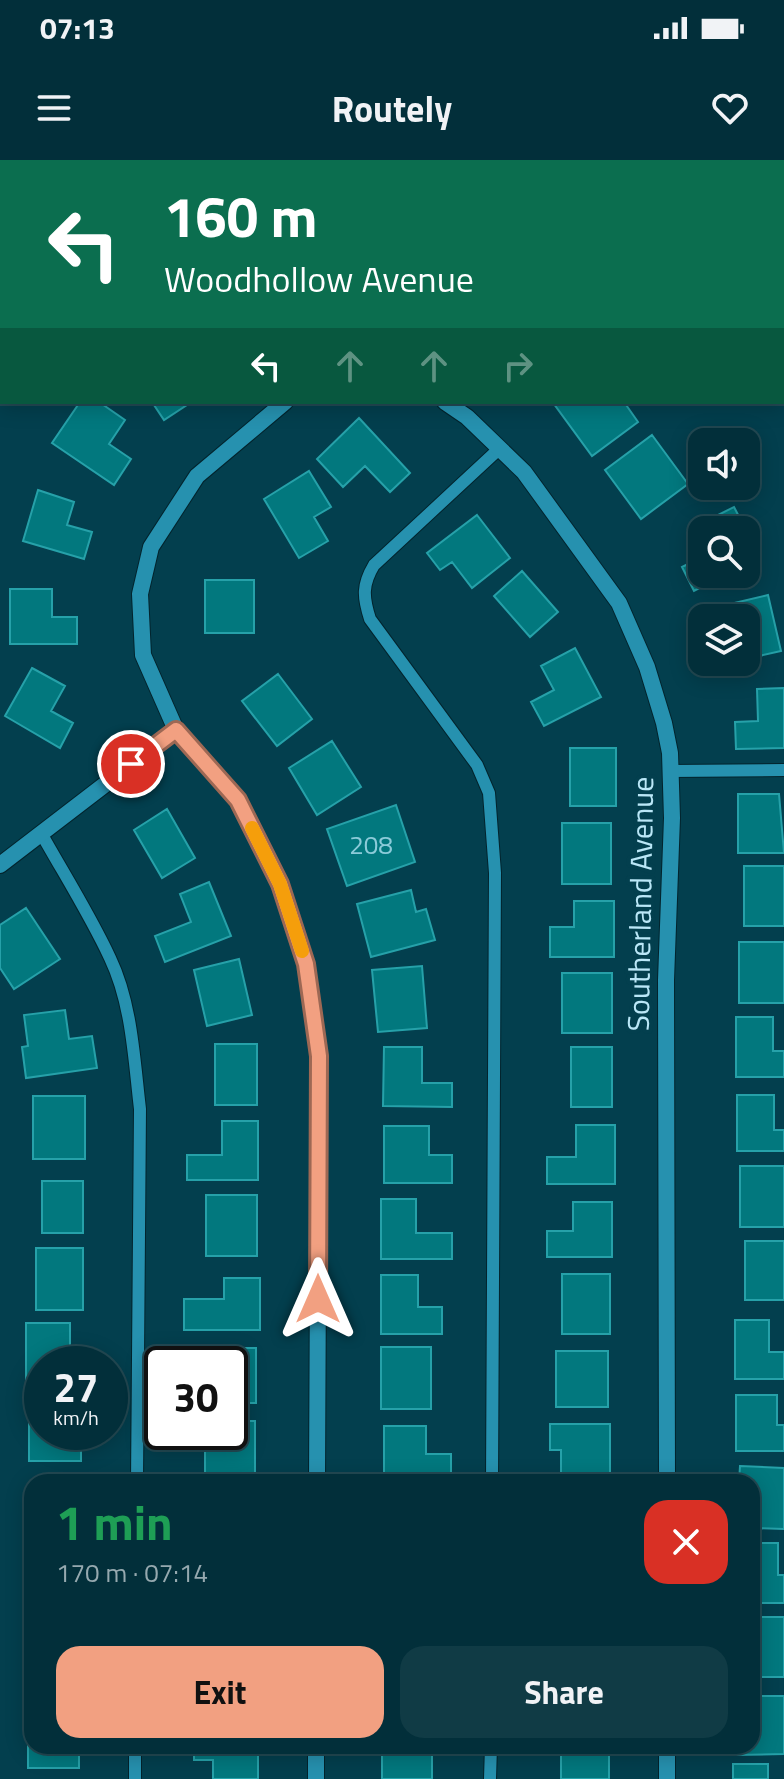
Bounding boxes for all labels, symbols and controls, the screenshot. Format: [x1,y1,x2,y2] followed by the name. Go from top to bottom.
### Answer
[40,5,115,51] text: 07:13
[332,81,452,136] text: Routely
[32,86,76,130] icon: menu
[708,86,752,130] icon: heart
[164,174,317,259] text: 160 m
[32,192,136,296] icon: left
[164,251,474,306] text: Woodhollow Avenue
[244,344,288,388] icon: left
[328,344,372,388] icon: ahead
[412,344,456,388] icon: ahead
[496,344,540,388] icon: right
[688,428,760,676] map controls
[688,428,760,500] button: sound
[688,516,760,588] button: search
[688,604,760,676] button: layers
[97,730,165,798] pin
[109,742,153,786] icon: arrive
[615,776,665,1032] street label: Southerland Avenue
[349,825,393,864] house number: 208
[276,1257,360,1341] position arrow
[144,1346,248,1450] speed limit sign: 30
[54,1357,98,1418] text: 27
[53,1402,99,1433] text: km/h
[56,1486,173,1559] text: 1 min
[644,1500,728,1584] button: close
[56,1553,208,1592] text: 170 m · 07:14
[56,1646,384,1738] button: Exit
[400,1646,728,1738] button: Share

